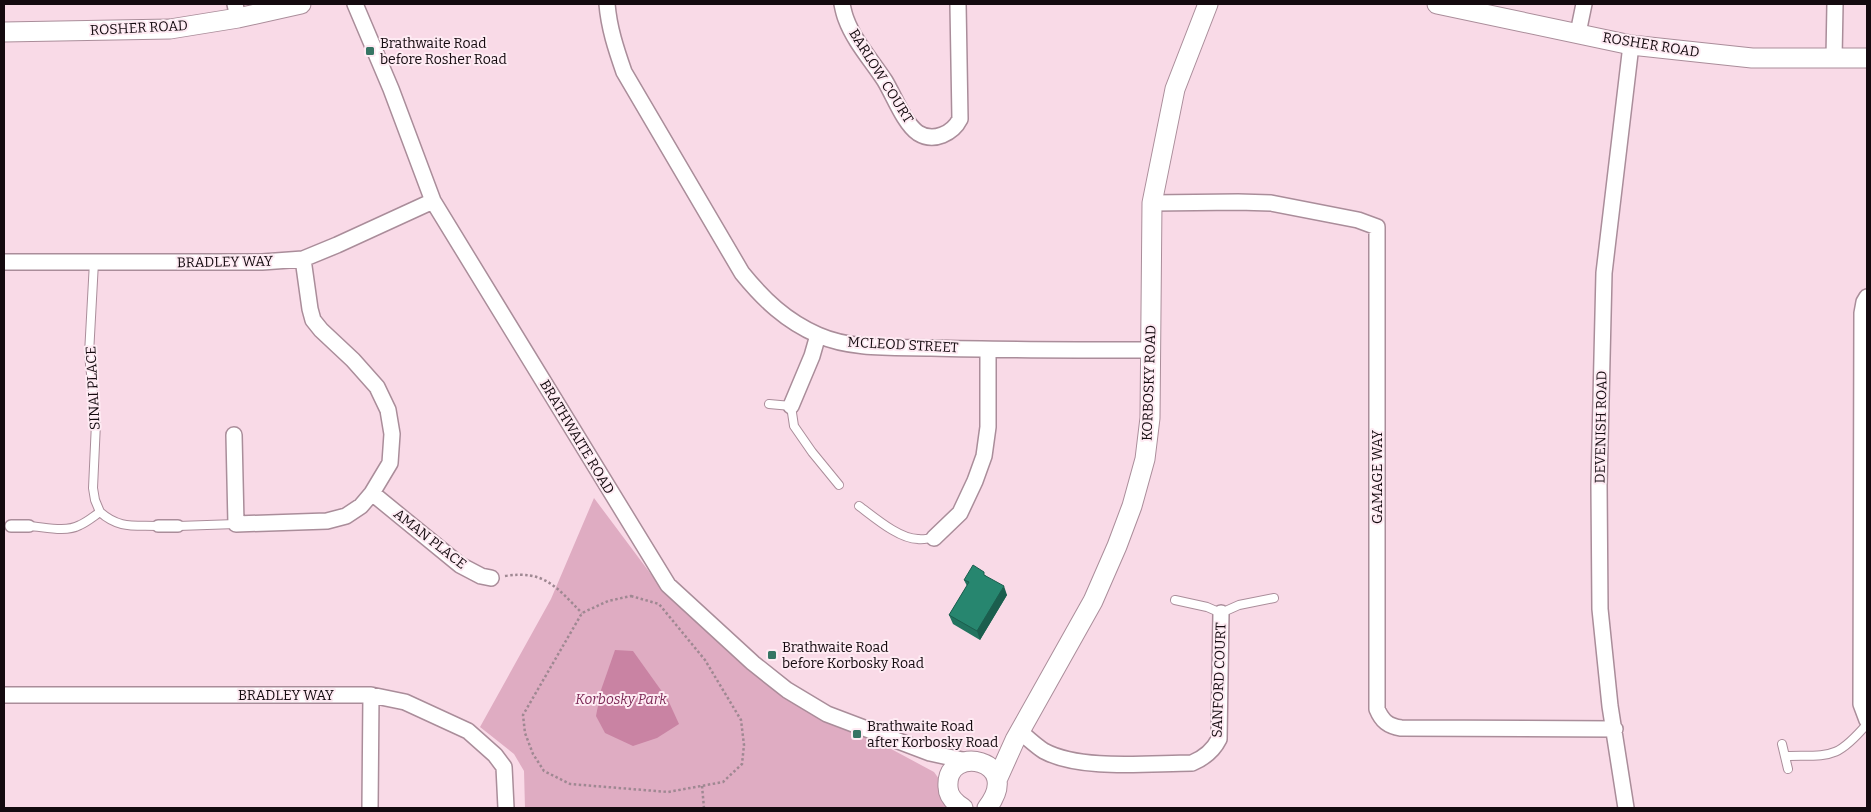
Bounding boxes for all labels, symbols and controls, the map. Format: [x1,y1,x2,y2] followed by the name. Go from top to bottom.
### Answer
[90,17,188,39] street label: ROSHER ROAD
[845,26,917,126] street label: BARLOW COURT
[1601,29,1701,61] street label: ROSHER ROAD
[380,35,507,68] place label: Brathwaite Road before Rosher Road
[364,45,376,57] marker: Brathwaite Road before Rosher Road
[177,253,273,271] street label: BRADLEY WAY
[1138,325,1160,441] street label: KORBOSKY ROAD
[847,334,959,356] street label: MCLEOD STREET
[82,346,104,430] street label: SINAI PLACE
[1592,370,1610,484] street label: DEVENISH ROAD
[536,377,618,497] street label: BRATHWAITE ROAD
[1369,430,1386,524] street label: GAMAGE WAY
[390,505,470,573] street label: AMAN PLACE
[1208,622,1230,738] street label: SANFORD COURT
[782,639,924,672] place label: Brathwaite Road before Korbosky Road
[766,649,778,661] marker: Brathwaite Road before Korbosky Road
[238,687,334,704] street label: BRADLEY WAY
[575,691,667,708] park label: Korbosky Park
[867,718,998,751] place label: Brathwaite Road after Korbosky Road
[851,728,863,740] marker: Brathwaite Road after Korbosky Road

